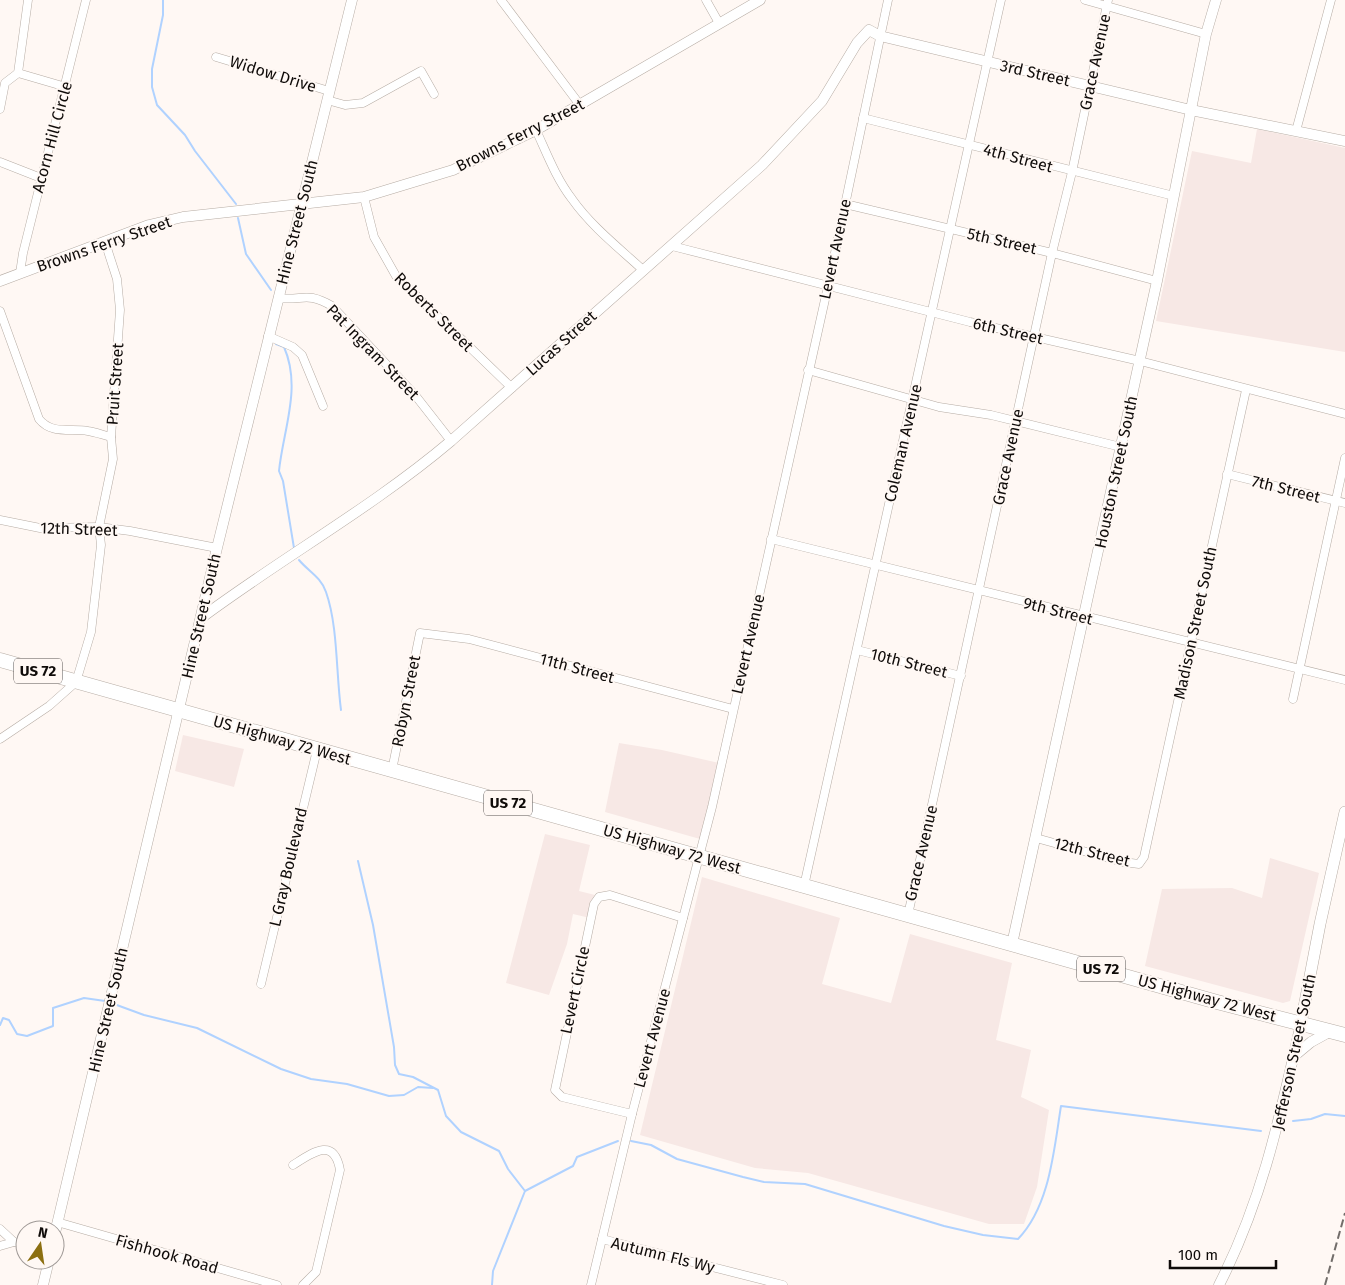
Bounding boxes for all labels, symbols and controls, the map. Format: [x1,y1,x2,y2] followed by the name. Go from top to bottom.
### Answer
[1076,12,1114,112] street label: Grace Avenue
[227,52,319,96] street label: Widow Drive
[998,56,1072,90] street label: 3rd Street
[28,79,76,195] street label: Acorn Hill Circle
[453,94,587,176] street label: Browns Ferry Street
[981,140,1055,176] street label: 4th Street
[272,158,322,286] street label: Hine Street South
[815,197,855,301] street label: Levert Avenue
[34,212,174,276] street label: Browns Ferry Street
[965,224,1039,258] street label: 5th Street
[390,268,478,356] street label: Roberts Street
[323,300,423,404] street label: Pat Ingram Street
[522,306,600,380] street label: Lucas Street
[971,314,1045,348] street label: 6th Street
[103,342,127,426] street label: Pruit Street
[880,382,926,504] street label: Coleman Avenue
[1091,394,1141,550] street label: Houston Street South
[989,407,1027,507] street label: Grace Avenue
[1250,471,1322,507] street label: 7th Street
[40,518,118,540] street label: 12th Street
[1170,545,1220,701] street label: Madison Street South
[177,552,225,680] street label: Hine Street South
[727,592,769,696] street label: Levert Avenue
[1021,593,1095,629] street label: 9th Street
[869,644,950,682] street label: 10th Street
[538,649,617,687] street label: 11th Street
[388,653,424,749] street label: Robyn Street
[14,658,62,684] road number: US 72
[211,711,353,769] street label: US Highway 72 West
[484,790,532,816] road number: US 72
[901,803,941,903] street label: Grace Avenue
[265,806,311,928] street label: L Gray Boulevard
[601,820,743,878] street label: US Highway 72 West
[1052,833,1132,871] street label: 12th Street
[556,944,594,1036] street label: Levert Circle
[84,946,132,1074] street label: Hine Street South
[1077,956,1125,982] road number: US 72
[1136,970,1278,1026] street label: US Highway 72 West
[1268,972,1320,1132] street label: Jefferson Street South
[630,986,674,1090] street label: Levert Avenue
[15,1220,65,1270] north arrow
[36,1223,49,1242] text: N
[113,1230,221,1278] street label: Fishhook Road
[609,1233,717,1277] street label: Autumn Fls Wy
[1170,1238,1276,1270] scale bar
[1178,1246,1218,1264] text: 100 m

